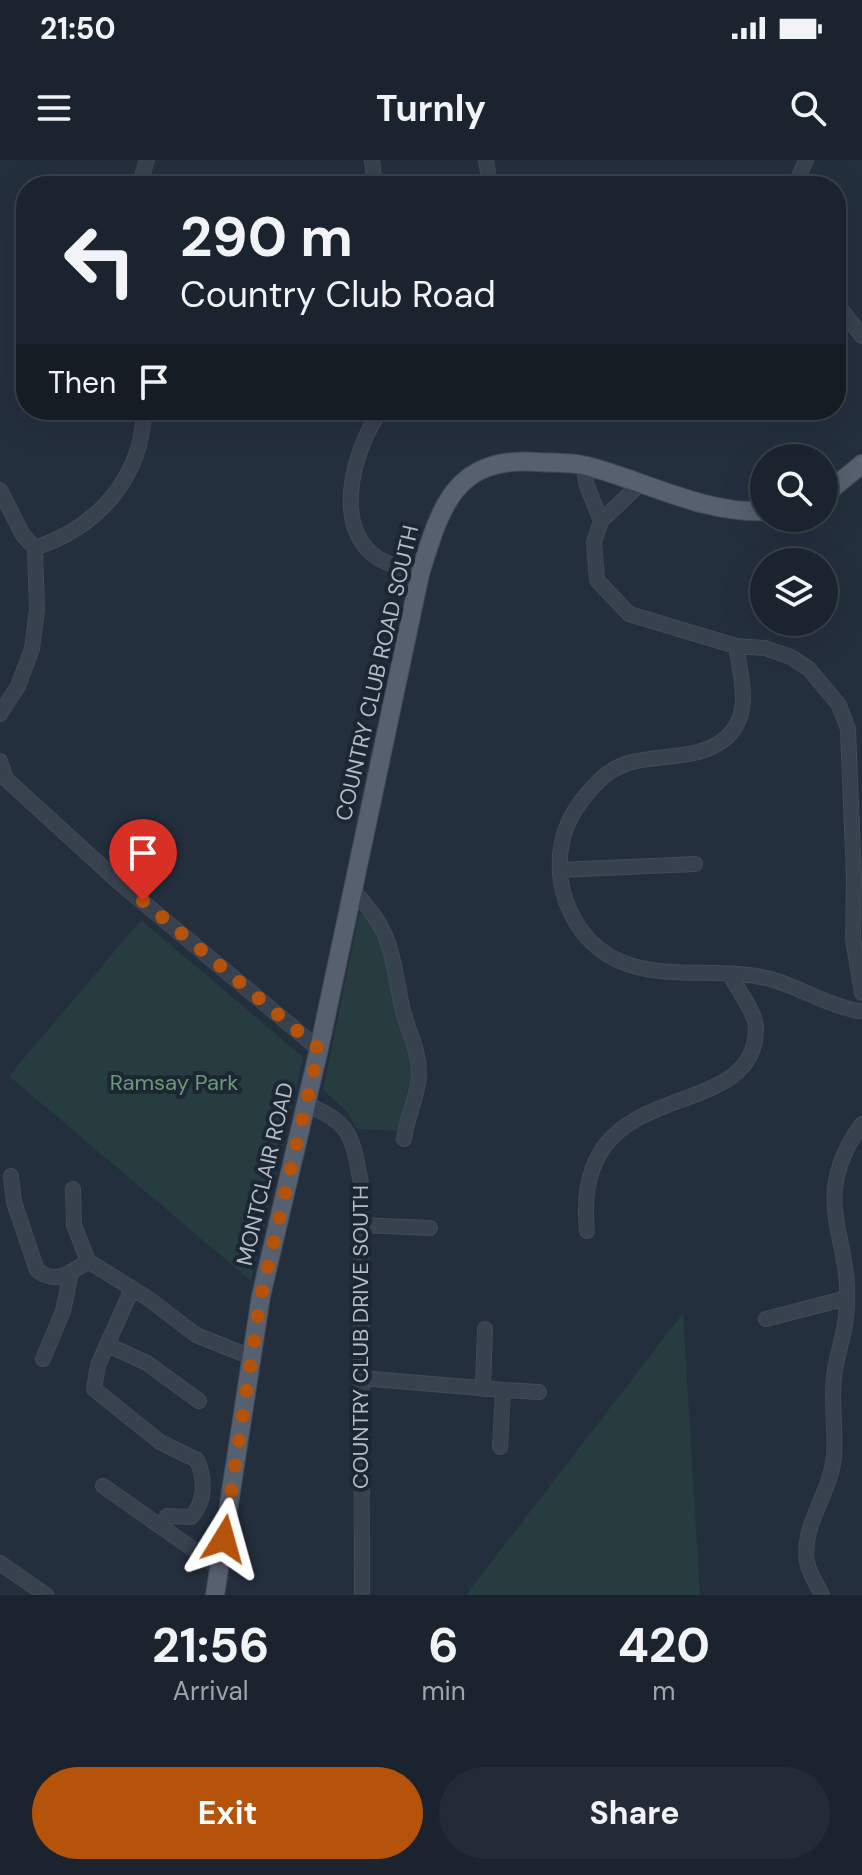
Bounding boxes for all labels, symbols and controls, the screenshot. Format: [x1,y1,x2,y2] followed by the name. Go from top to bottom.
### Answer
[40,9,116,48] text: 21:50
[376,85,486,132] text: Turnly
[32,86,76,130] icon: menu
[786,86,830,130] icon: search
[180,200,353,273] text: 290 m
[48,208,152,312] icon: left
[180,271,496,318] text: Country Club Road
[132,360,176,404] icon: arrive
[48,363,116,402] text: Then
[750,444,838,636] map controls
[750,444,838,532] button: search
[329,523,425,823] street label: COUNTRY CLUB ROAD SOUTH
[750,548,838,636] button: layers
[109,819,177,901] pin
[121,831,165,875] icon: arrive
[110,1068,238,1097] park label: Ramsay Park
[230,1080,300,1268] street label: MONTCLAIR ROAD
[346,1185,375,1489] street label: COUNTRY CLUB DRIVE SOUTH
[182,1497,266,1581] position arrow
[152,1614,270,1677] text: 21:56
[428,1614,459,1677] text: 6
[618,1614,710,1677] text: 420
[173,1674,249,1708] text: Arrival
[421,1674,466,1708] text: min
[652,1674,675,1708] text: m
[32,1767,423,1859] button: Exit
[439,1767,830,1859] button: Share

